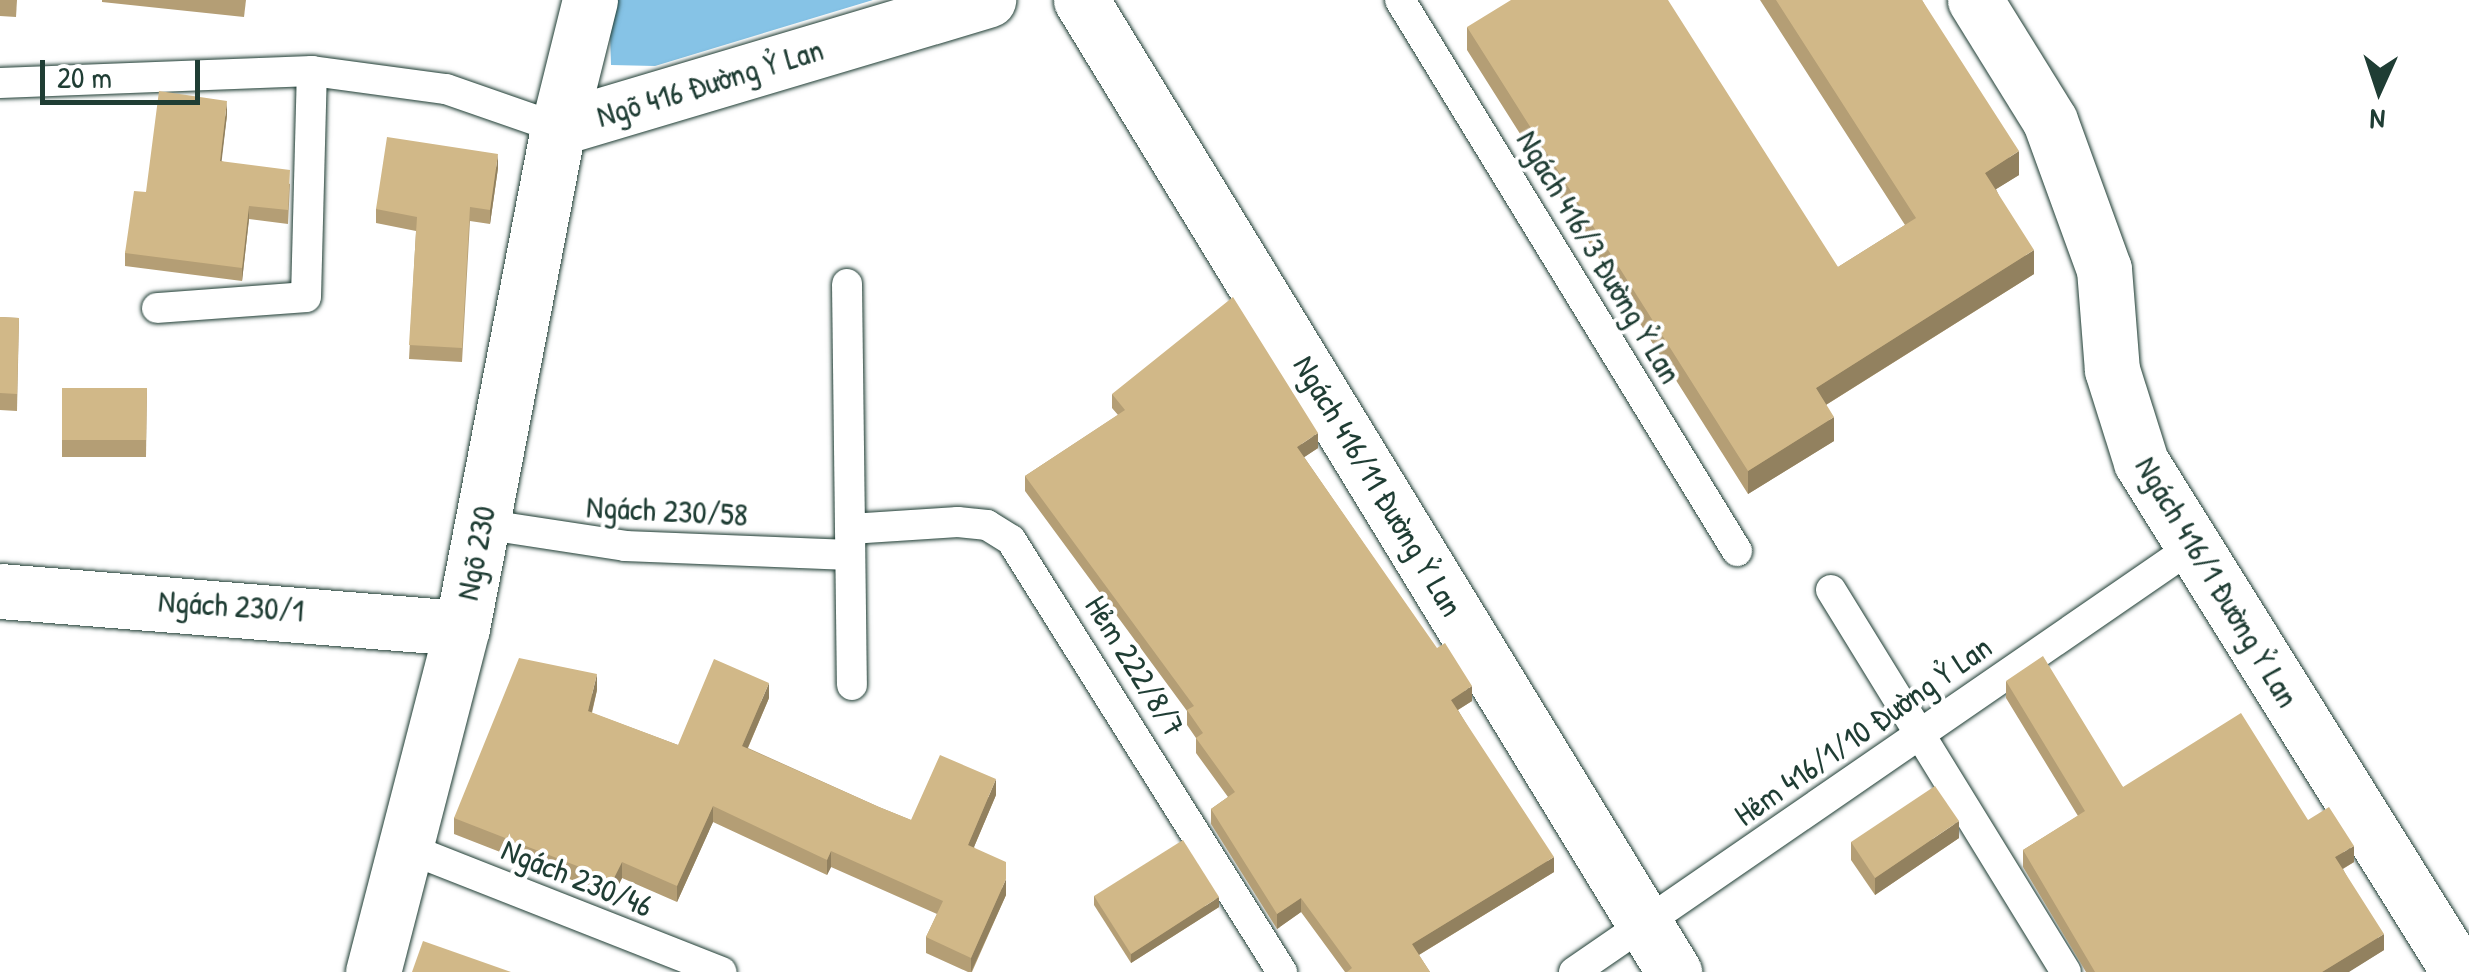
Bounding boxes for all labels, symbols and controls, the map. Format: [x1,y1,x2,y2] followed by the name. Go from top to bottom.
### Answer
[592,30,828,136] street label: Ngõ 416 Đường Ỷ Lan
[45,40,205,102] scale bar
[2329,40,2429,140] north arrow
[57,57,112,97] text: 20 m
[2369,101,2386,139] text: N
[1508,124,1690,390] street label: Ngách 416/3 Đường Ỷ Lan
[1285,349,1471,623] street label: Ngách 416/11 Đường Ỷ Lan
[2127,450,2307,714] street label: Ngách 416/1 Đường Ỷ Lan
[585,488,749,534] street label: Ngách 230/58
[448,503,504,603] street label: Ngõ 230
[157,582,305,630] street label: Ngách 230/1
[1077,589,1193,743] street label: Hẻm 222/8/7
[1727,628,1999,834] street label: Hẻm 416/1/10 Đường Ỷ Lan
[496,830,658,926] street label: Ngách 230/46

